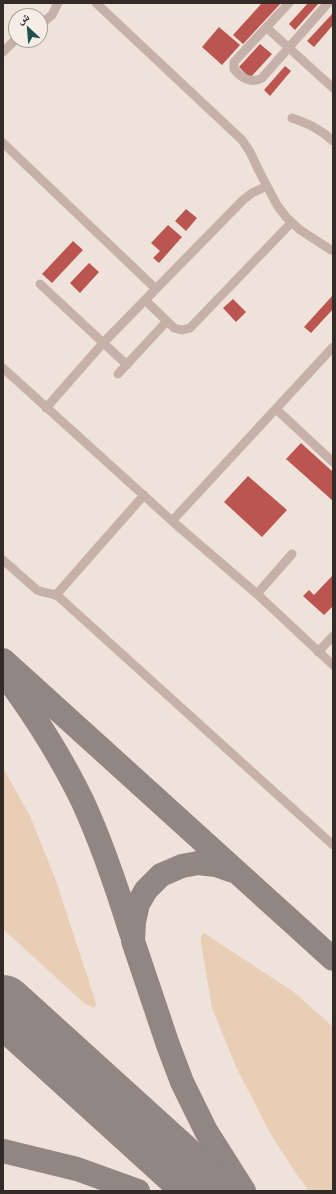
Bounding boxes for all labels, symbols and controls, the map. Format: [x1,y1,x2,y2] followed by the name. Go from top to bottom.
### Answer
[8,8,48,48] north arrow
[15,9,31,27] text: ش

